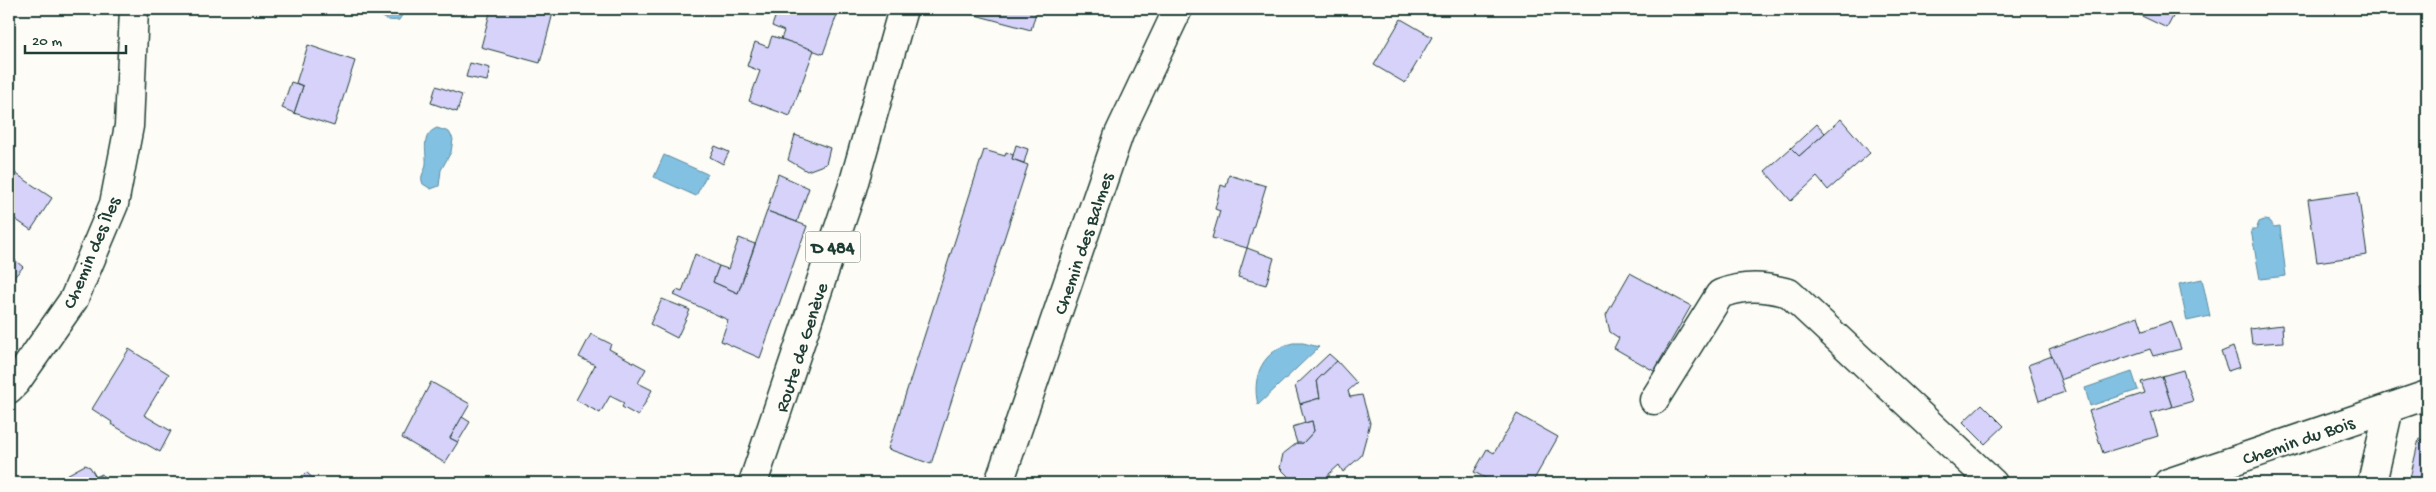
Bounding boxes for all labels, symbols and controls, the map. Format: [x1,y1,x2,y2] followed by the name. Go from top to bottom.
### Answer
[25,22,126,54] scale bar
[32,33,62,51] text: 20 m
[1050,169,1121,318] street label: Chemin des Balmes
[59,193,128,313] street label: Chemin des Îles
[806,232,860,262] road number: D 484
[772,280,835,416] street label: Route de Genève
[2240,412,2359,472] street label: Chemin du Bois

